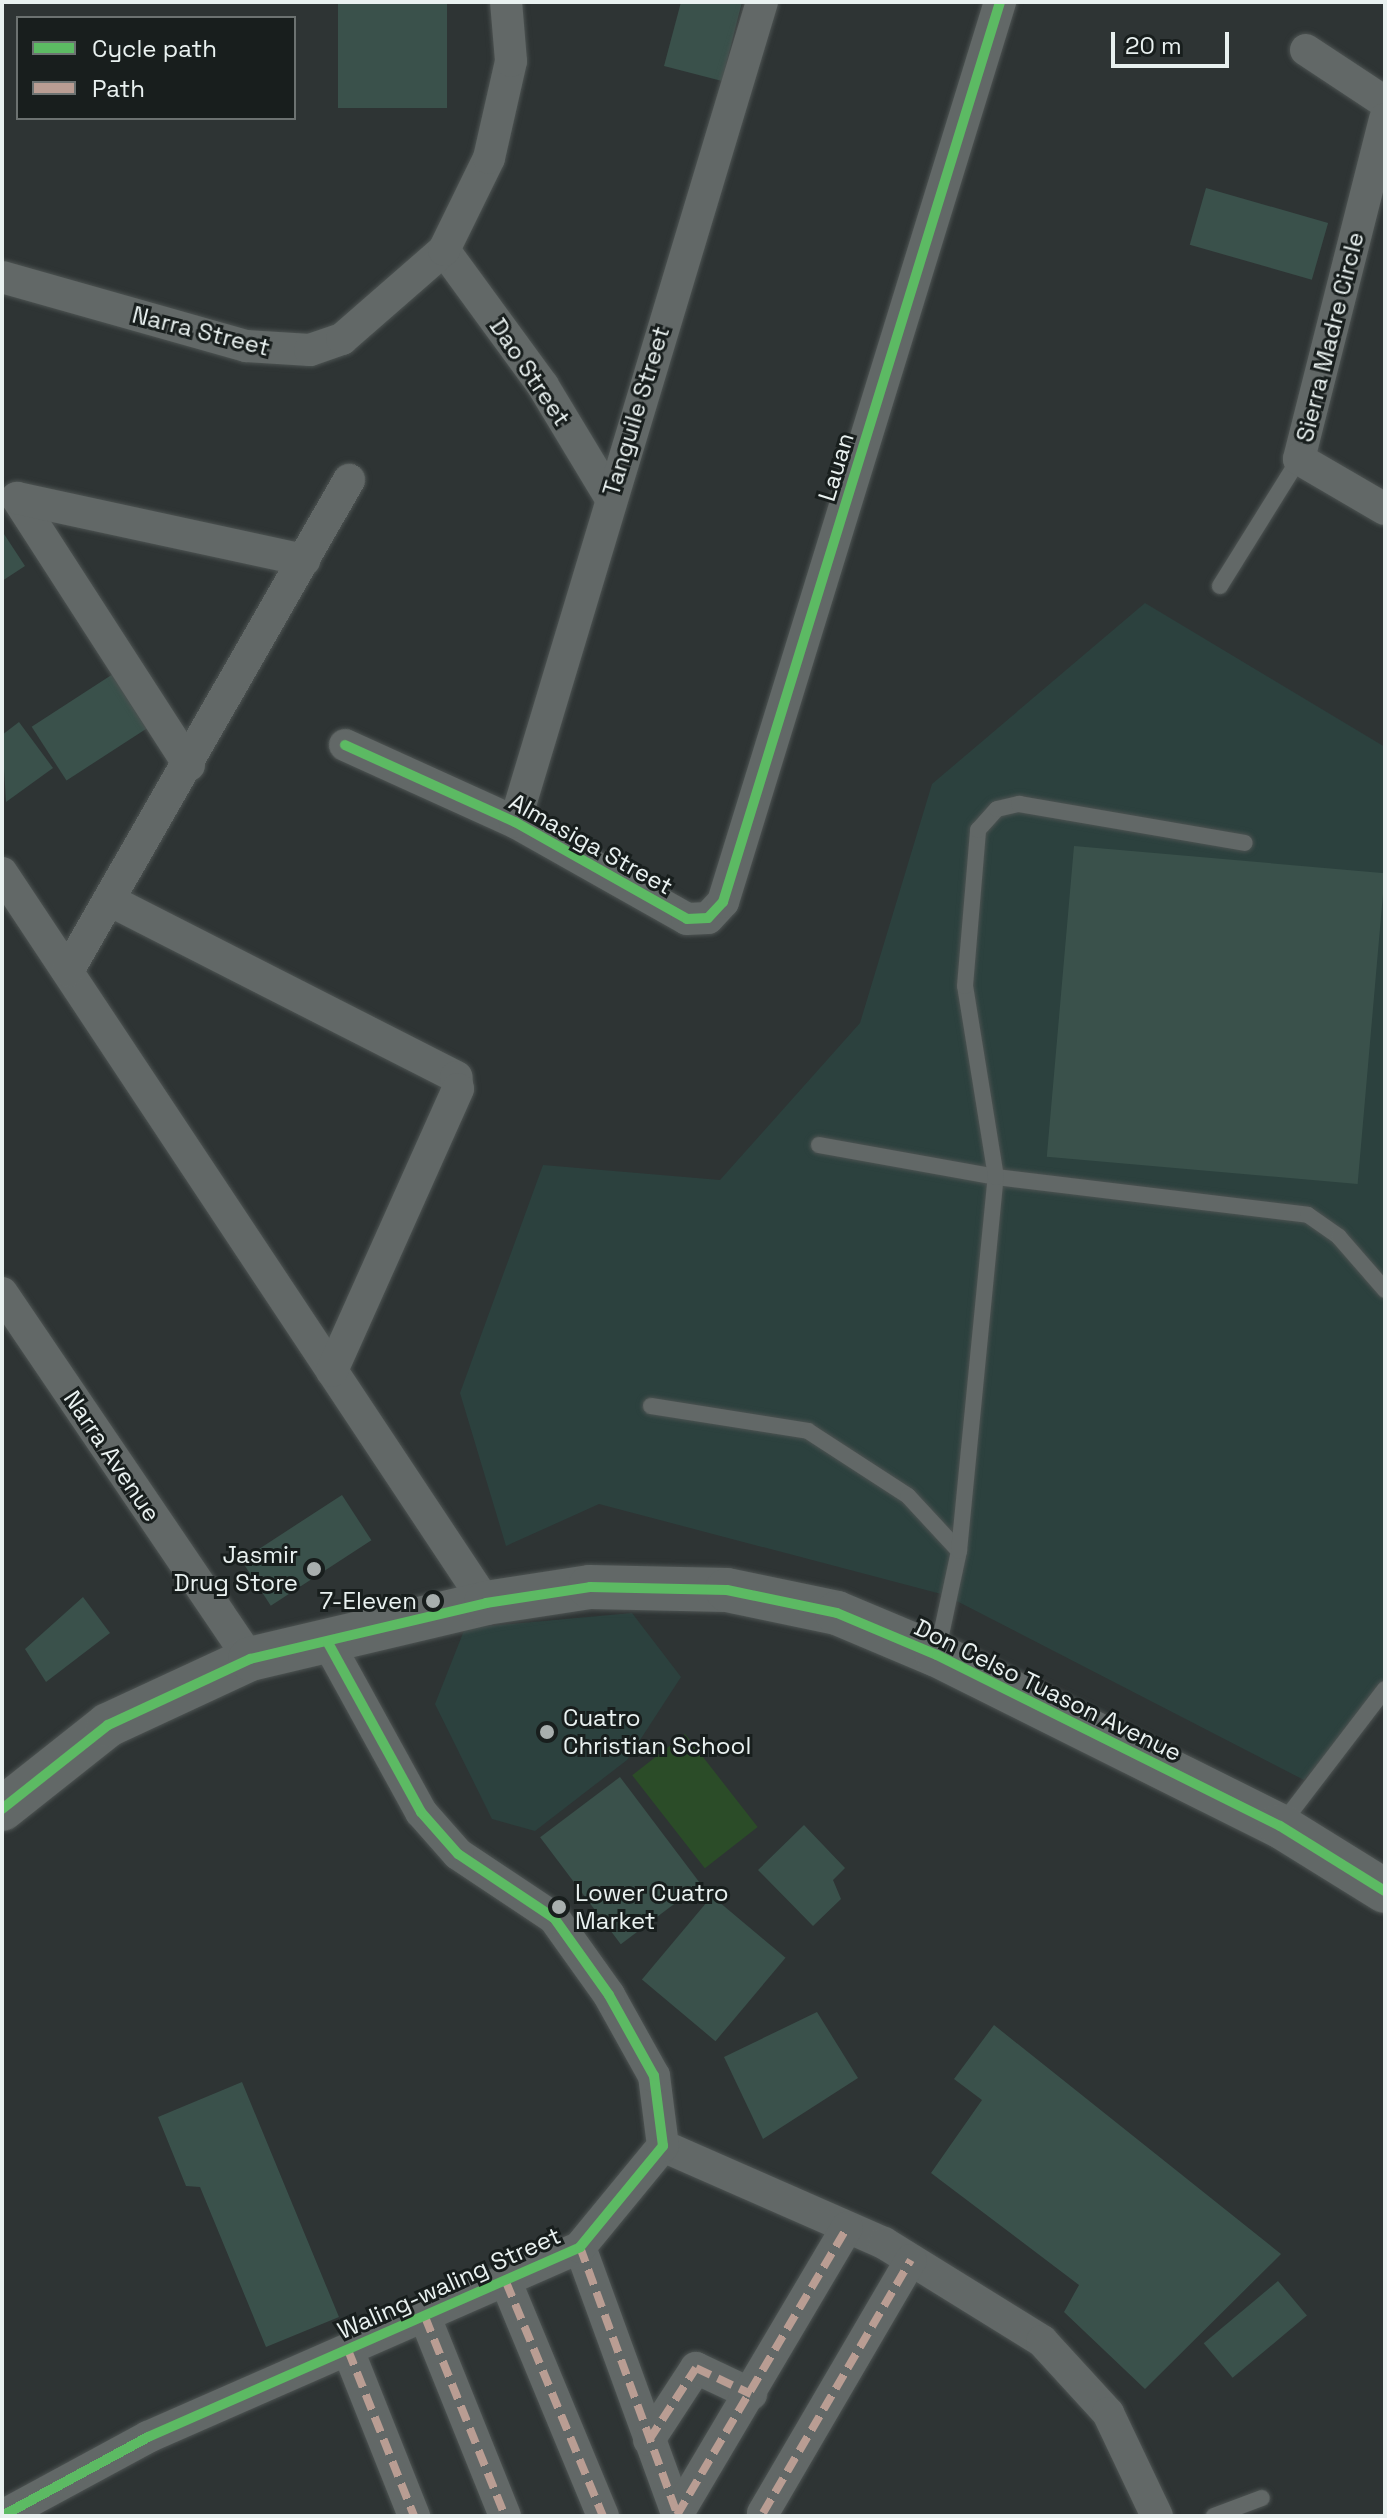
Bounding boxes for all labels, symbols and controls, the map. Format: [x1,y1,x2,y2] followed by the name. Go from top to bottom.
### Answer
[16,16,296,120] legend
[1115,16,1233,66] scale bar
[1125,30,1182,61] text: 20 m
[92,33,217,64] text: Cycle path
[92,73,145,104] text: Path
[1290,229,1370,445] street label: Sierra Madre Circle
[129,300,273,362] street label: Narra Street
[483,313,577,431] street label: Dao Street
[596,323,676,499] street label: Tanguile Street
[812,429,860,505] street label: Lauan
[504,787,678,901] street label: Almasiga Street
[58,1385,166,1527] street label: Narra Avenue
[174,1541,298,1597] place label: Jasmir Drug Store
[305,1560,323,1578] marker: Jasmir Drug Store
[319,1587,417,1615] place label: 7-Eleven
[424,1592,442,1610] marker: 7-Eleven
[909,1612,1187,1768] street label: Don Celso Tuason Avenue
[563,1704,751,1760] place label: Cuatro Christian School
[538,1723,556,1741] marker: Cuatro Christian School
[575,1879,729,1935] place label: Lower Cuatro Market
[550,1898,568,1916] marker: Lower Cuatro Market
[333,2221,565,2345] street label: Waling-waling Street

